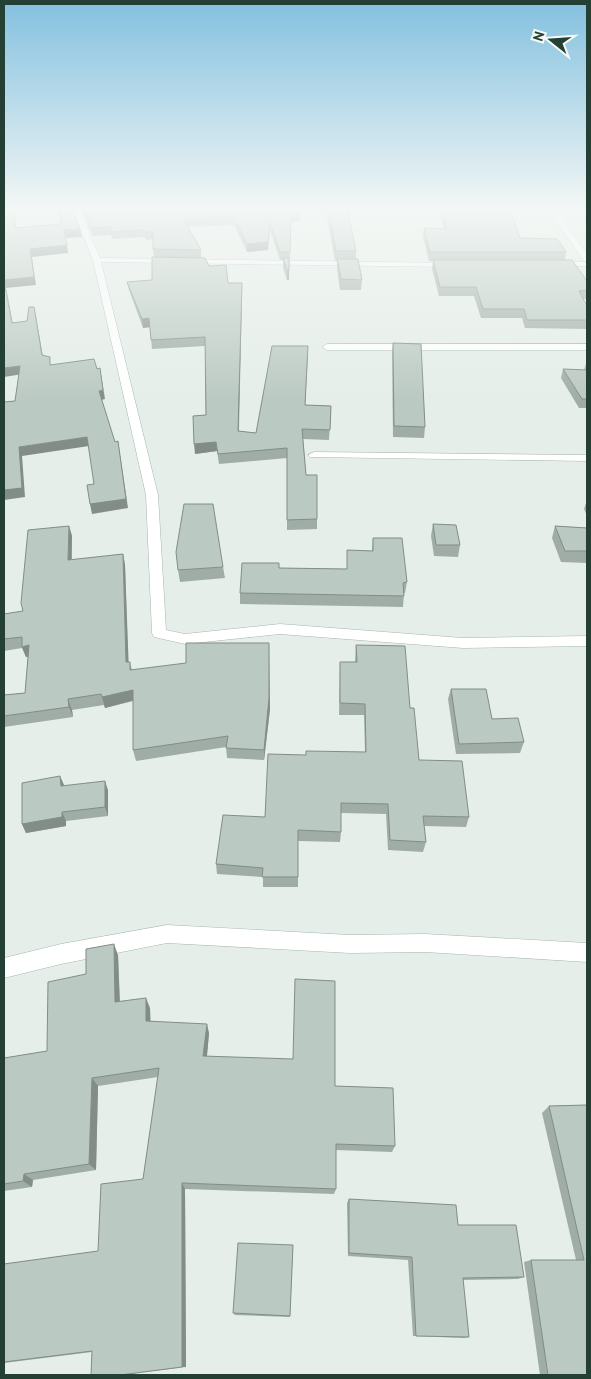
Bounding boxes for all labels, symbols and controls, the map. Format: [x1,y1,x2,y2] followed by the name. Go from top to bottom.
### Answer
[526,15,576,65] north arrow
[529,29,549,43] text: N

